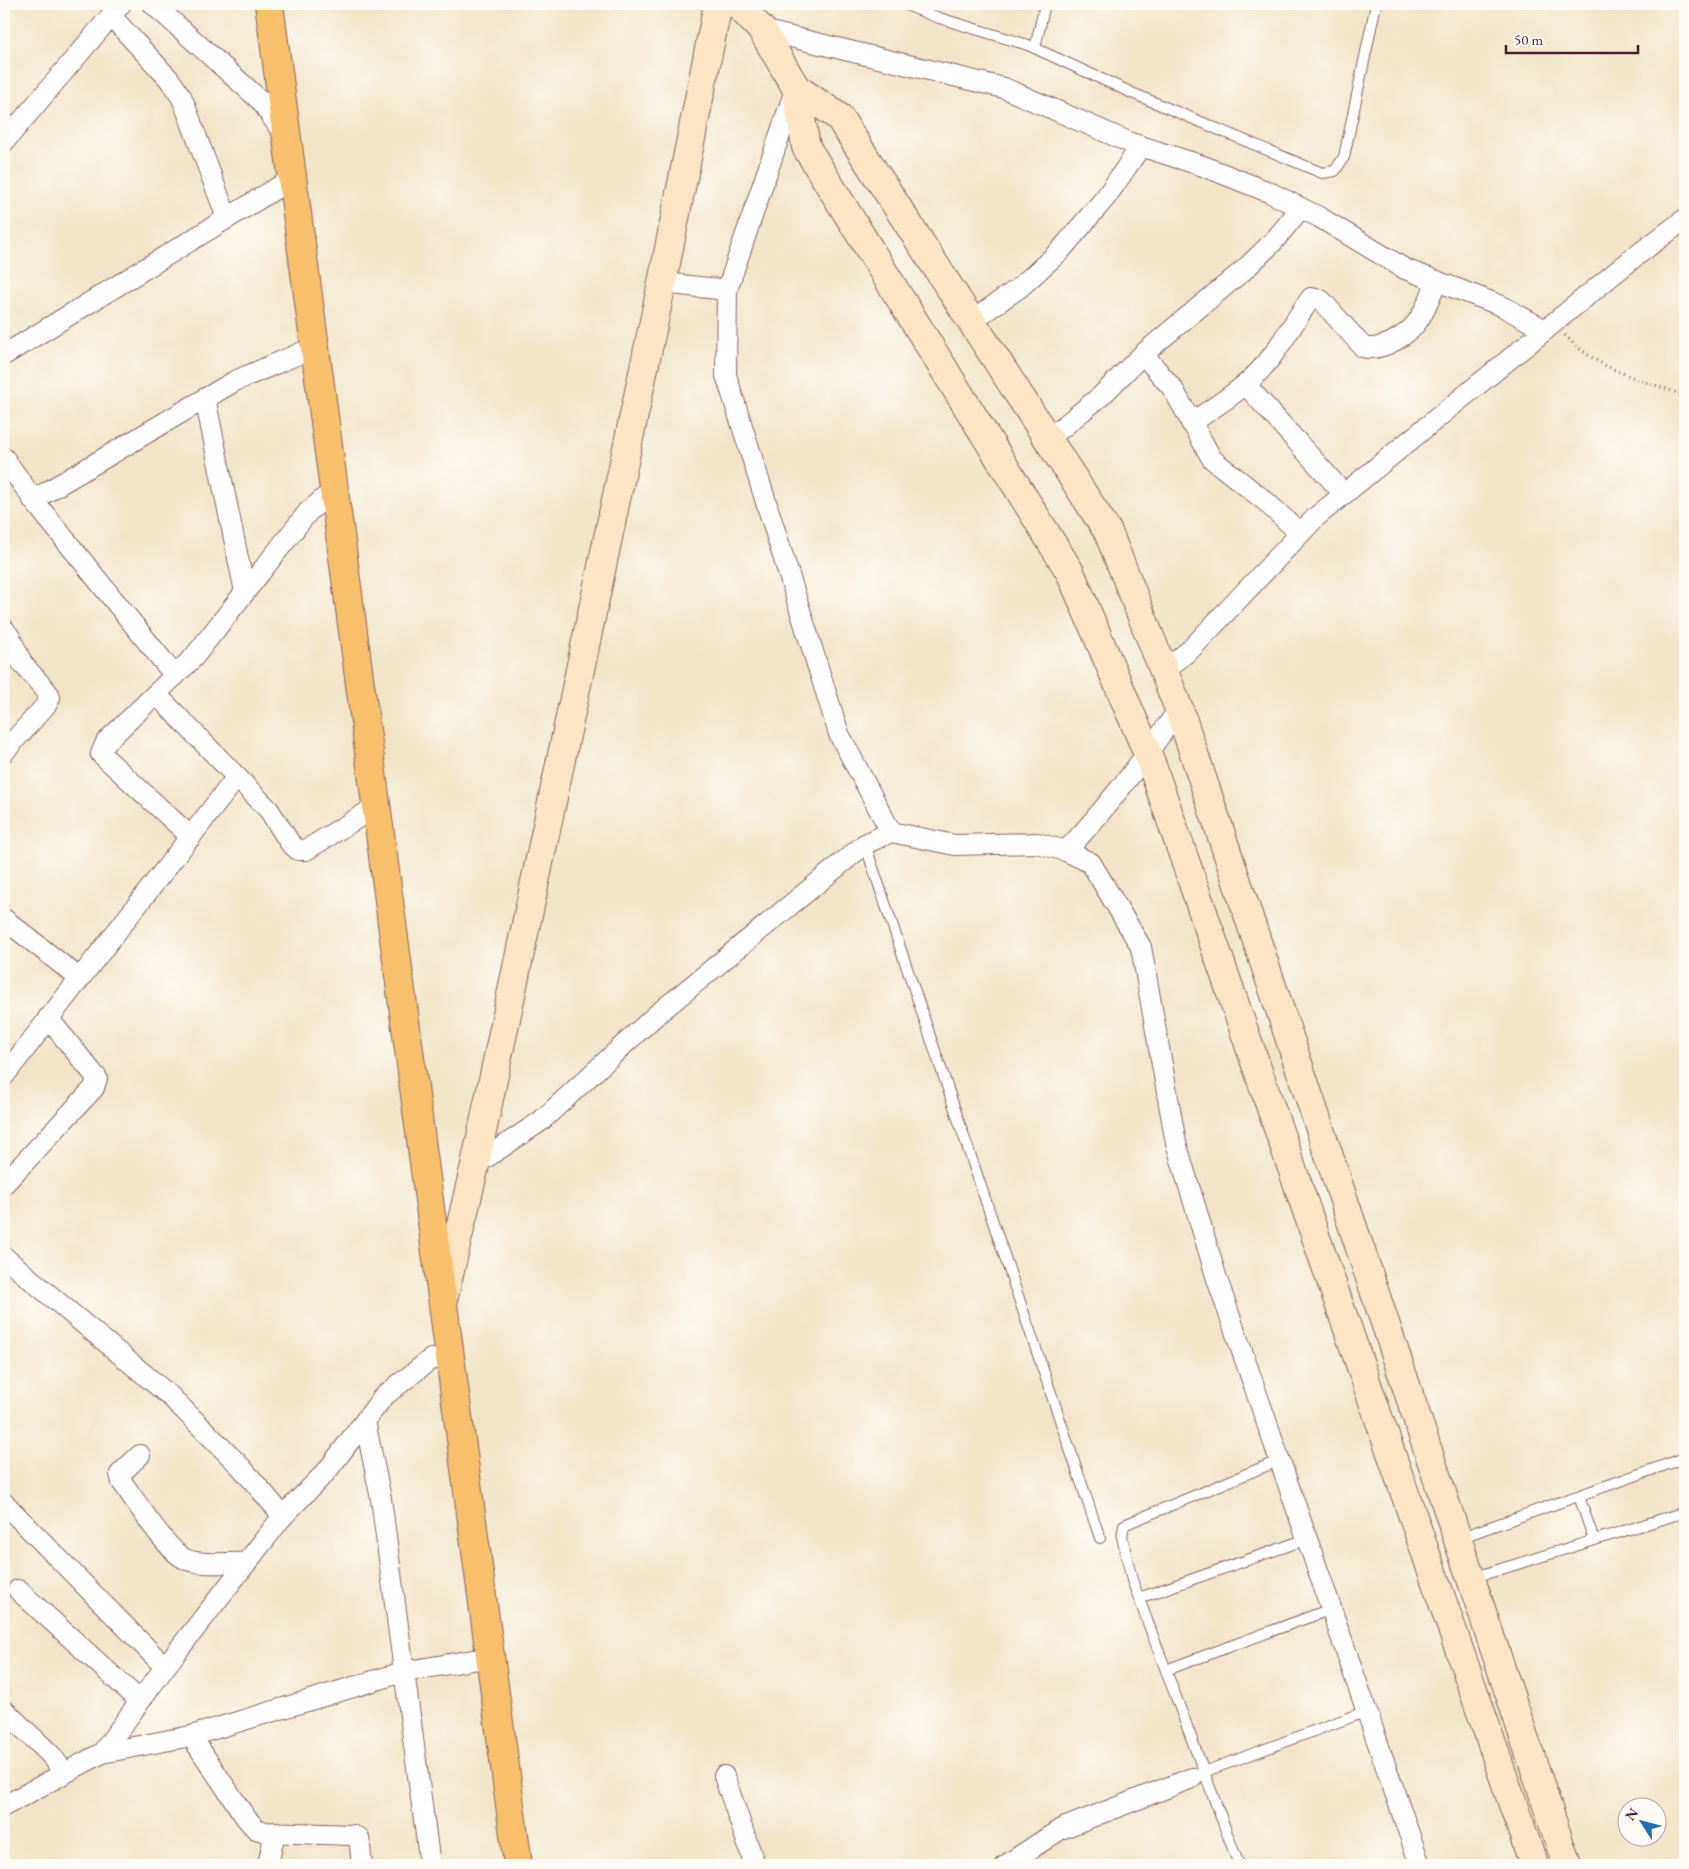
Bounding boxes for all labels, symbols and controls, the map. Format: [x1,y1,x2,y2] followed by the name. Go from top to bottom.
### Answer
[1506,22,1639,54] scale bar
[1514,30,1543,49] text: 50 m
[1616,1796,1666,1846] north arrow
[1621,1804,1642,1824] text: N

